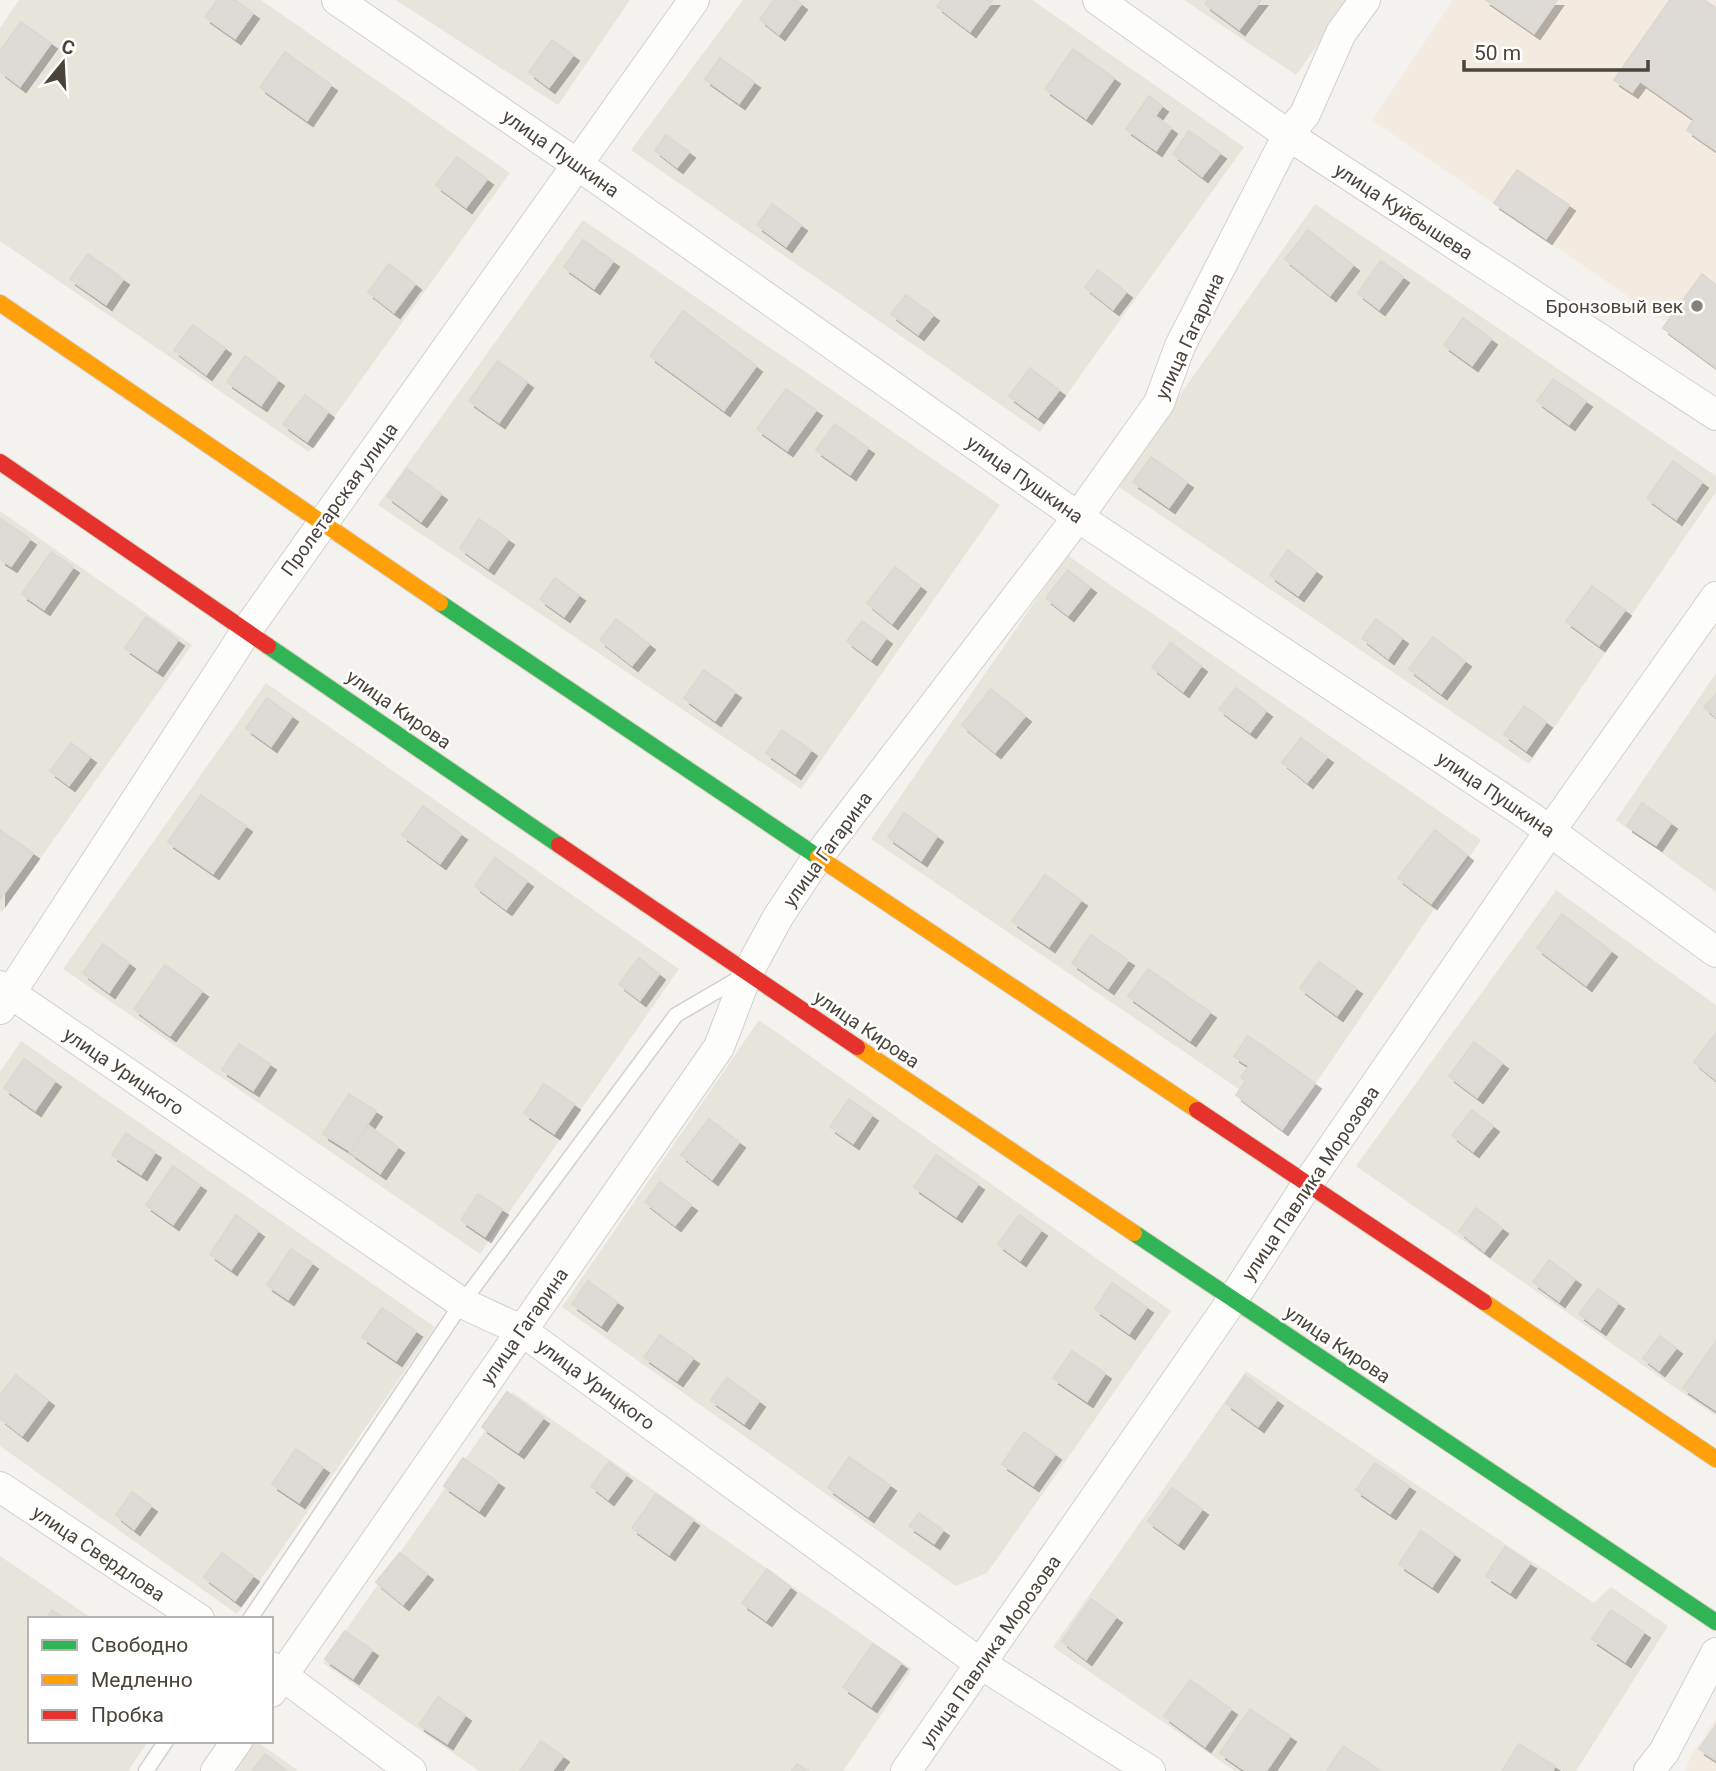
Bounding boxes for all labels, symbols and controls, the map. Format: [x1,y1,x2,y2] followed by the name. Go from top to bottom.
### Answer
[28,28,98,98] north arrow
[1464,28,1648,72] scale bar
[59,34,78,60] text: С
[1474,41,1521,65] text: 50 m
[498,105,624,202] street label: улица Пушкина
[1330,158,1477,265] street label: улица Куйбышева
[1150,269,1229,403] street label: улица Гагарина
[1546,295,1684,318] place label: Бронзовый век
[1689,298,1705,314] marker: Бронзовый век
[276,418,403,580] street label: Пролетарская улица
[962,431,1088,528] street label: улица Пушкина
[342,665,456,754] street label: улица Кирова
[1432,746,1559,842] street label: улица Пушкина
[778,787,877,911] street label: улица Гагарина
[809,986,924,1073] street label: улица Кирова
[59,1023,188,1120] street label: улица Урицкого
[1237,1082,1384,1285] street label: улица Павлика Морозова
[476,1264,573,1389] street label: улица Гагарина
[1280,1301,1395,1388] street label: улица Кирова
[532,1334,659,1435] street label: улица Урицкого
[28,1500,169,1606] street label: улица Свердлова
[915,1551,1066,1752] street label: улица Павлика Морозова
[28,1617,273,1743] legend
[91,1633,188,1657] text: Свободно
[91,1668,193,1692] text: Медленно
[91,1703,164,1727] text: Пробка

